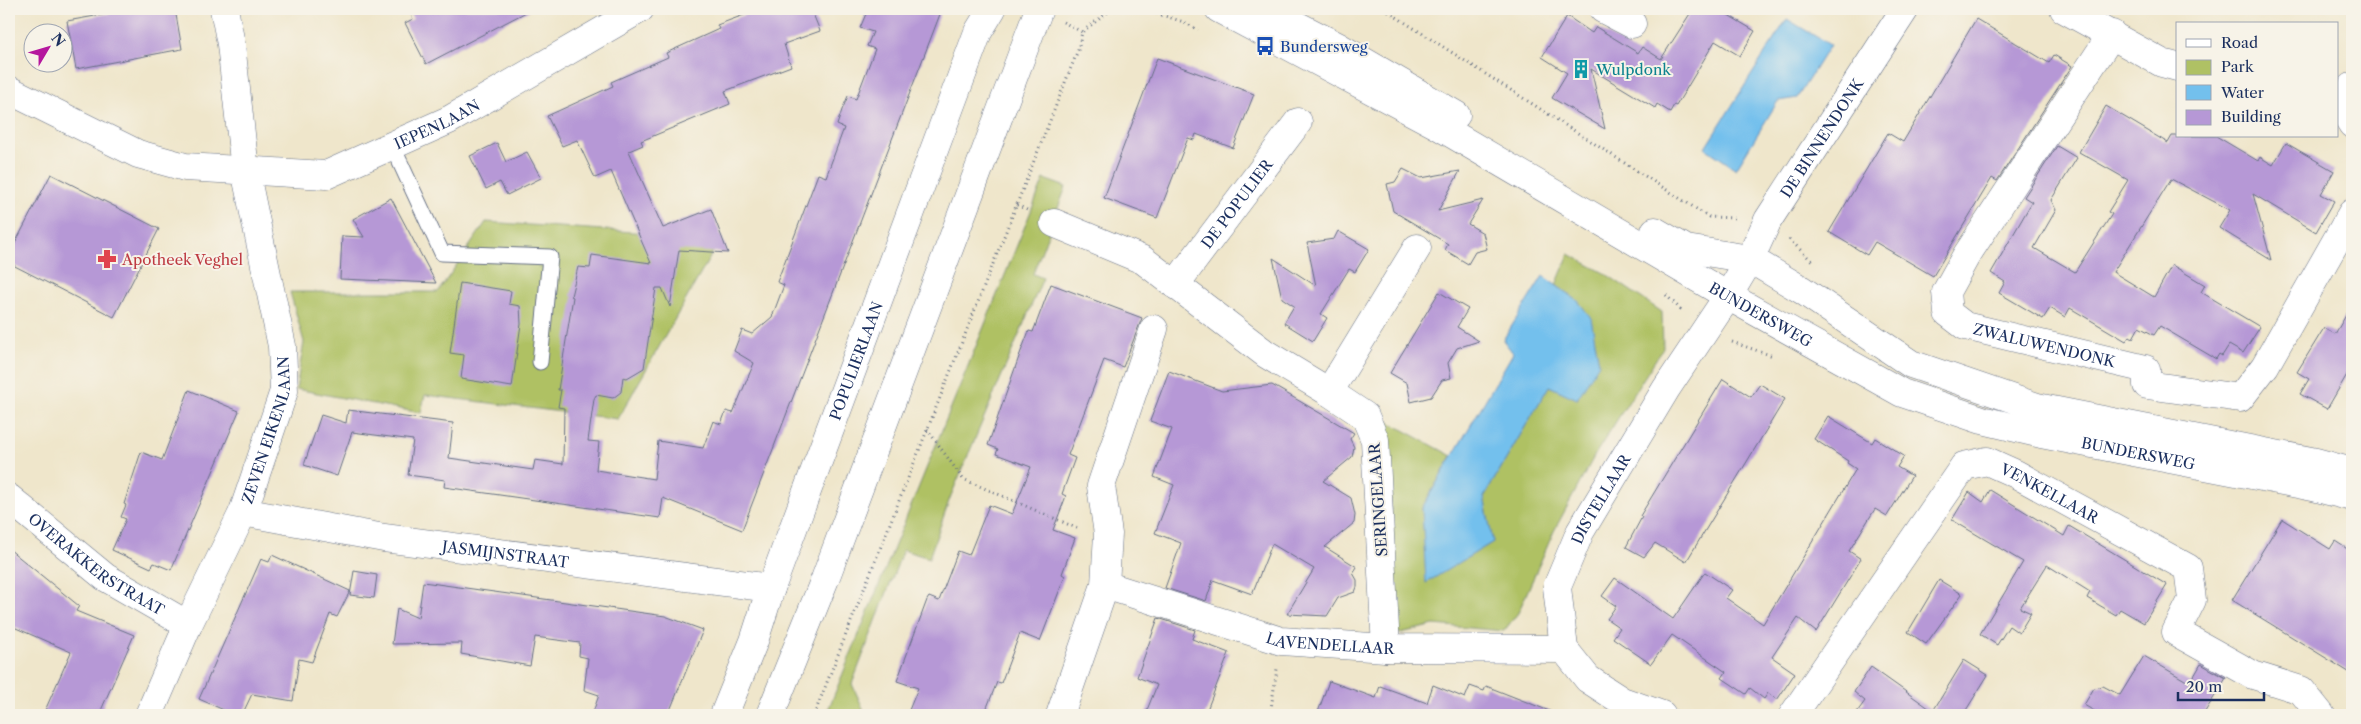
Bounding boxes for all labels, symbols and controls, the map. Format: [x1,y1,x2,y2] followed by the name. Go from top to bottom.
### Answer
[22,22,72,72] north arrow
[2176,22,2338,138] legend
[47,30,69,50] text: N
[2221,33,2258,52] text: Road
[1254,35,1276,57] bus stop icon: Bundersweg
[1280,37,1368,56] place label: Bundersweg
[2221,57,2255,76] text: Park
[1570,58,1592,80] building icon: Wulpdonk
[1595,60,1672,79] place label: Wulpdonk
[1776,73,1868,201] street label: DE BINNENDONK
[2220,83,2265,102] text: Water
[391,95,483,153] street label: IEPENLAAN
[2221,107,2281,126] text: Building
[1197,154,1277,252] street label: DE POPULIER
[96,248,118,270] pharmacy icon: Apotheek Veghel
[121,250,243,269] place label: Apotheek Veghel
[1706,278,1816,351] street label: BUNDERSWEG
[825,299,886,423] street label: POPULIERLAAN
[1971,319,2119,371] street label: ZWALUWENDONK
[237,356,294,506] street label: ZEVEN EIKENLAAN
[2080,433,2197,473] street label: BUNDERSWEG
[1364,442,1391,557] street label: SERINGELAAR
[1567,450,1635,547] street label: DISTELLAAR
[1997,459,2103,527] street label: VENKELLAAR
[25,509,169,619] street label: OVERAKKERSTRAAT
[439,536,571,571] street label: JASMIJNSTRAAT
[1264,627,1395,658] street label: LAVENDELLAAR
[2178,669,2265,701] scale bar
[2186,677,2222,696] text: 20 m

